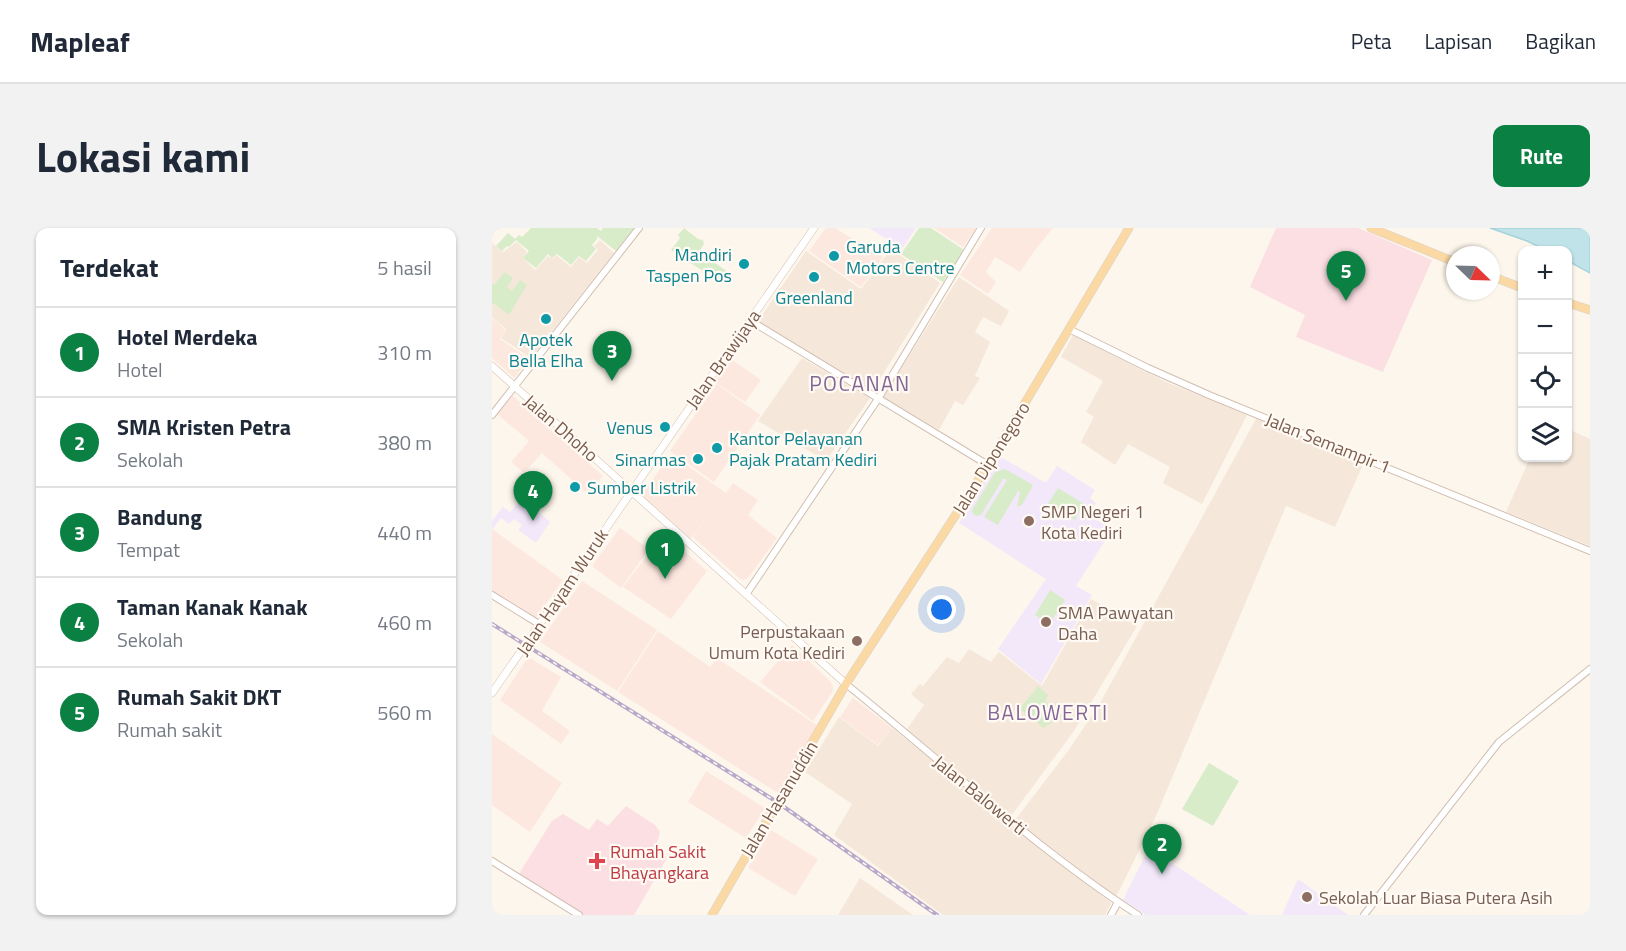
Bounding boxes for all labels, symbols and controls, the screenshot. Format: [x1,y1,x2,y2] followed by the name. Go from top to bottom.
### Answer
[30,20,130,63] text: Mapleaf
[1351,25,1392,57] text: Peta
[1425,25,1492,57] text: Lapisan
[1525,25,1596,57] text: Bagikan
[36,124,250,188] text: Lokasi kami
[1493,125,1590,187] button: Rute
[846,233,955,281] place label: Garuda Motors Centre
[646,241,732,289] place label: Mandiri Taspen Pos
[1446,246,1500,300] north arrow
[1518,246,1572,462] map controls
[1518,246,1572,300] button: +
[60,248,159,287] text: Terdekat
[827,249,841,263] marker: Garuda Motors Centre
[1326,251,1366,301] pin: 5
[377,252,432,283] text: 5 hasil
[737,257,751,271] marker: Mandiri Taspen Pos
[807,270,821,284] marker: Greenland
[775,284,853,311] place label: Greenland
[1518,300,1572,354] button: −
[679,304,767,414] street label: Jalan Brawijaya
[539,312,553,326] marker: Apotek Bella Elha
[117,320,258,354] text: Hotel Merdeka
[509,326,583,374] place label: Apotek Bella Elha
[592,332,632,381] pin: 3
[74,337,85,368] text: 1
[377,337,432,368] text: 310 m
[117,354,163,385] text: Hotel
[1518,354,1572,408] button: locate
[809,367,911,399] district label: POCANAN
[518,388,604,468] street label: Jalan Dhoho
[945,396,1037,520] street label: Jalan Diponegoro
[1261,406,1395,480] street label: Jalan Semampir 1
[1518,408,1572,462] button: layers
[117,410,291,444] text: SMA Kristen Petra
[606,414,653,441] place label: Venus
[658,420,672,434] marker: Venus
[729,425,877,473] place label: Kantor Pelayanan Pajak Pratam Kediri
[74,427,85,458] text: 2
[377,427,432,458] text: 380 m
[710,441,724,455] marker: Kantor Pelayanan Pajak Pratam Kediri
[117,444,183,475] text: Sekolah
[615,446,686,473] place label: Sinarmas
[691,452,705,466] marker: Sinarmas
[514,472,552,521] pin: 4
[587,474,697,501] place label: Sumber Listrik
[568,480,582,494] marker: Sumber Listrik
[1041,498,1144,546] place label: SMP Negeri 1 Kota Kediri
[117,500,202,534] text: Bandung
[1022,514,1036,528] marker: SMP Negeri 1 Kota Kediri
[74,517,85,548] text: 3
[377,517,432,548] text: 440 m
[509,523,615,661] street label: Jalan Hayam Wuruk
[646,530,684,579] pin: 1
[117,534,180,565] text: Tempat
[117,590,308,624] text: Taman Kanak Kanak
[927,595,956,624] your location
[1058,599,1173,647] place label: SMA Pawyatan Daha
[74,607,85,638] text: 4
[377,607,432,638] text: 460 m
[1039,615,1053,629] marker: SMA Pawyatan Daha
[708,618,845,666] place label: Perpustakaan Umum Kota Kediri
[117,624,183,655] text: Sekolah
[850,634,864,648] marker: Perpustakaan Umum Kota Kediri
[117,680,281,714] text: Rumah Sakit DKT
[987,696,1109,728] district label: BALOWERTI
[74,697,85,728] text: 5
[377,697,432,728] text: 560 m
[117,714,222,745] text: Rumah sakit
[734,736,824,862] street label: Jalan Hasanuddin
[927,749,1033,841] street label: Jalan Balowerti
[1142,824,1182,874] pin: 2
[610,838,709,886] place label: Rumah Sakit Bhayangkara
[588,852,606,870] marker: Rumah Sakit Bhayangkara
[1319,884,1553,911] place label: Sekolah Luar Biasa Putera Asih
[1300,890,1314,904] marker: Sekolah Luar Biasa Putera Asih

